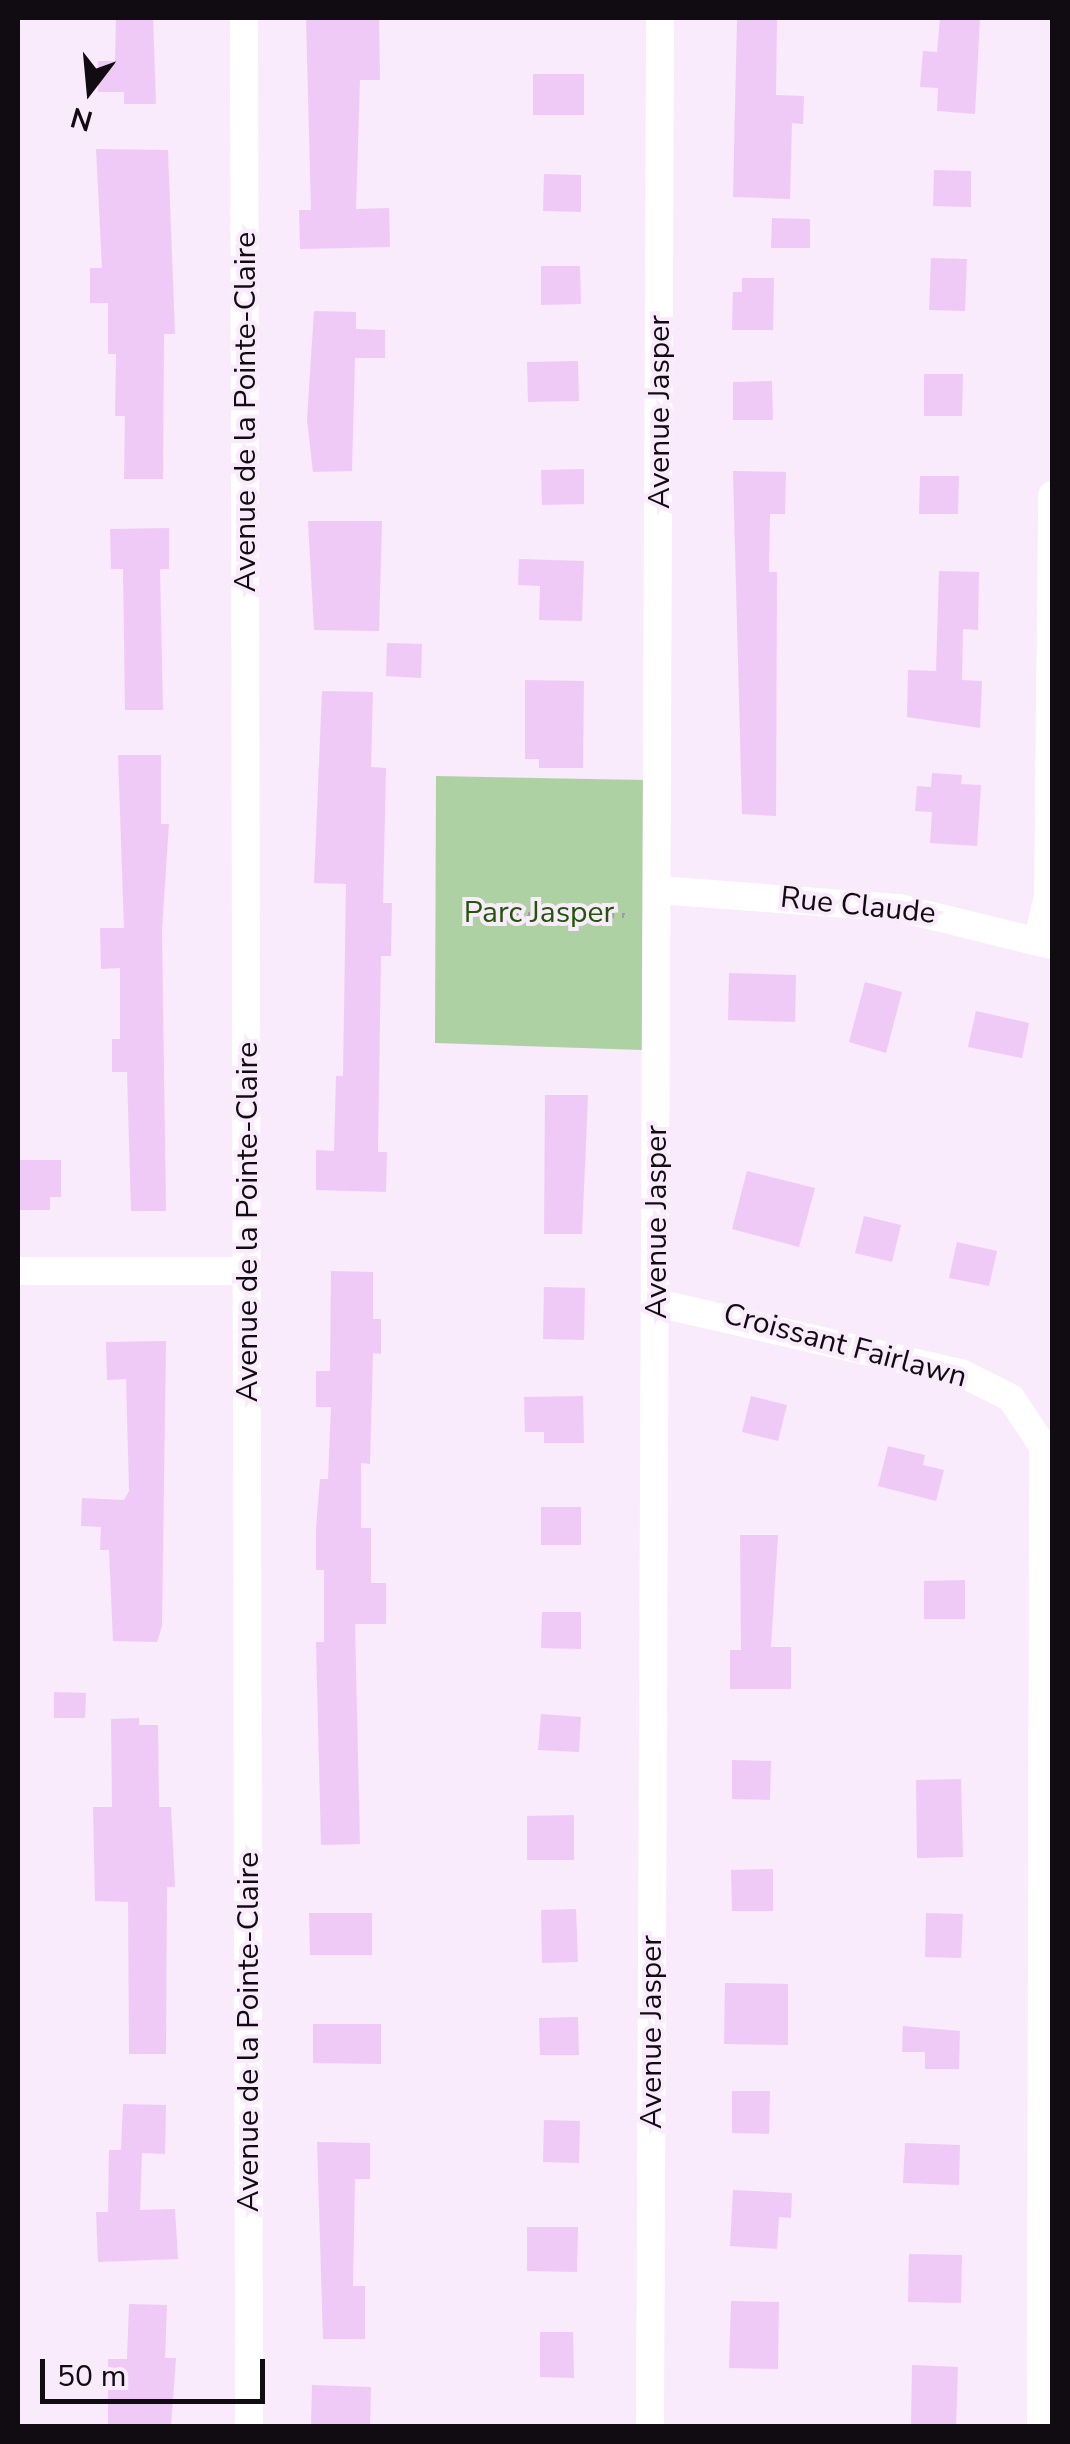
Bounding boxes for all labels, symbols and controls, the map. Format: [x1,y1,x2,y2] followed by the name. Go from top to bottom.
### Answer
[40,40,140,140] north arrow
[66,98,97,140] text: N
[228,232,264,592] street label: Avenue de la Pointe-Claire
[642,315,678,509] street label: Avenue Jasper
[779,880,937,932] street label: Rue Claude
[464,895,614,931] park label: Parc Jasper
[230,1042,266,1402] street label: Avenue de la Pointe-Claire
[639,1125,675,1319] street label: Avenue Jasper
[719,1296,971,1396] street label: Croissant Fairlawn
[231,1852,267,2212] street label: Avenue de la Pointe-Claire
[634,1935,670,2129] street label: Avenue Jasper
[45,2339,270,2401] scale bar
[57,2356,126,2397] text: 50 m

